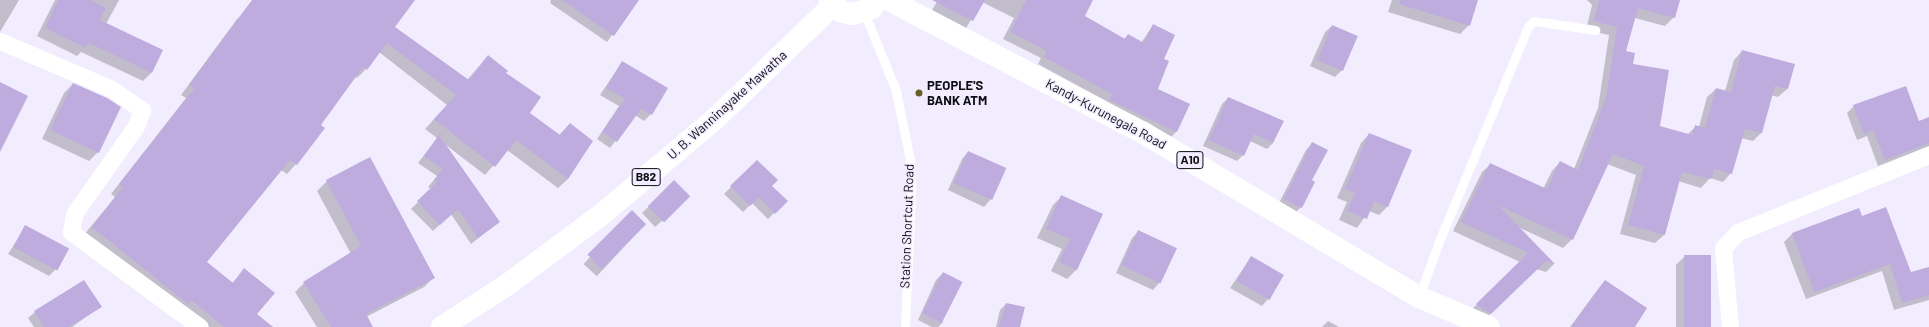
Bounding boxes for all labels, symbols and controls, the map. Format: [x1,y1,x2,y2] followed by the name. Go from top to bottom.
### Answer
[664,47,790,163] street label: U. B. Wanninayake Mawatha
[1043,76,1169,152] street label: Kandy-Kurunegala Road
[927,78,987,109] place label: PEOPLE'S BANK ATM
[914,88,924,98] marker: PEOPLE'S BANK ATM
[1176,150,1204,170] road number: A10
[897,164,917,288] street label: Station Shortcut Road
[631,167,661,187] road number: B82

